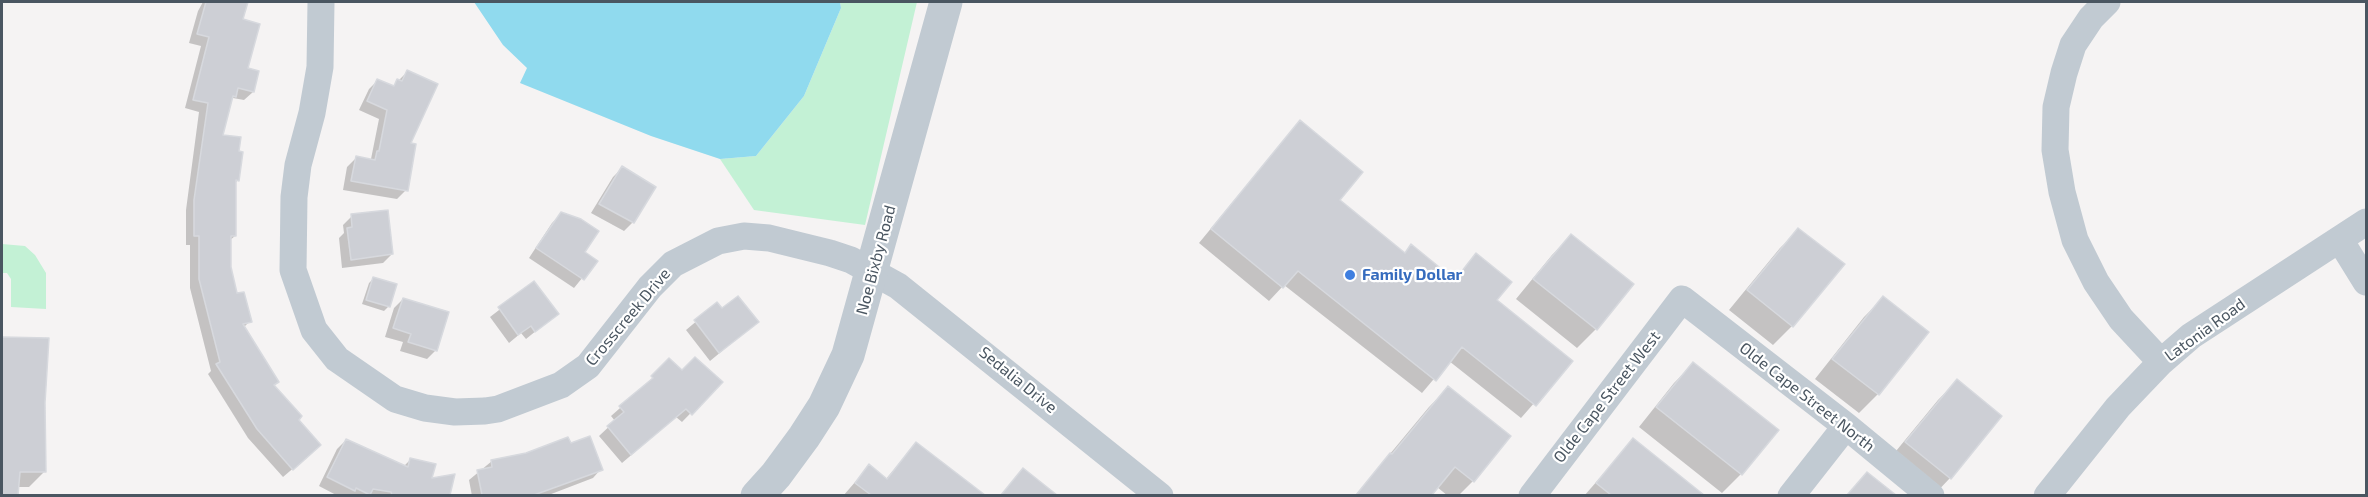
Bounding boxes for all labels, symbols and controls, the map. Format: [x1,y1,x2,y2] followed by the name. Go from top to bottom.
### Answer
[852,203,900,317] street label: Noe Bixby Road
[582,264,674,370] street label: Crosscreek Drive
[1362,265,1462,285] place label: Family Dollar
[1343,268,1357,282] marker: Family Dollar
[2161,294,2249,366] street label: Latonia Road
[1550,327,1664,467] street label: Olde Cape Street West
[1736,338,1878,456] street label: Olde Cape Street North
[975,343,1061,417] street label: Sedalia Drive

